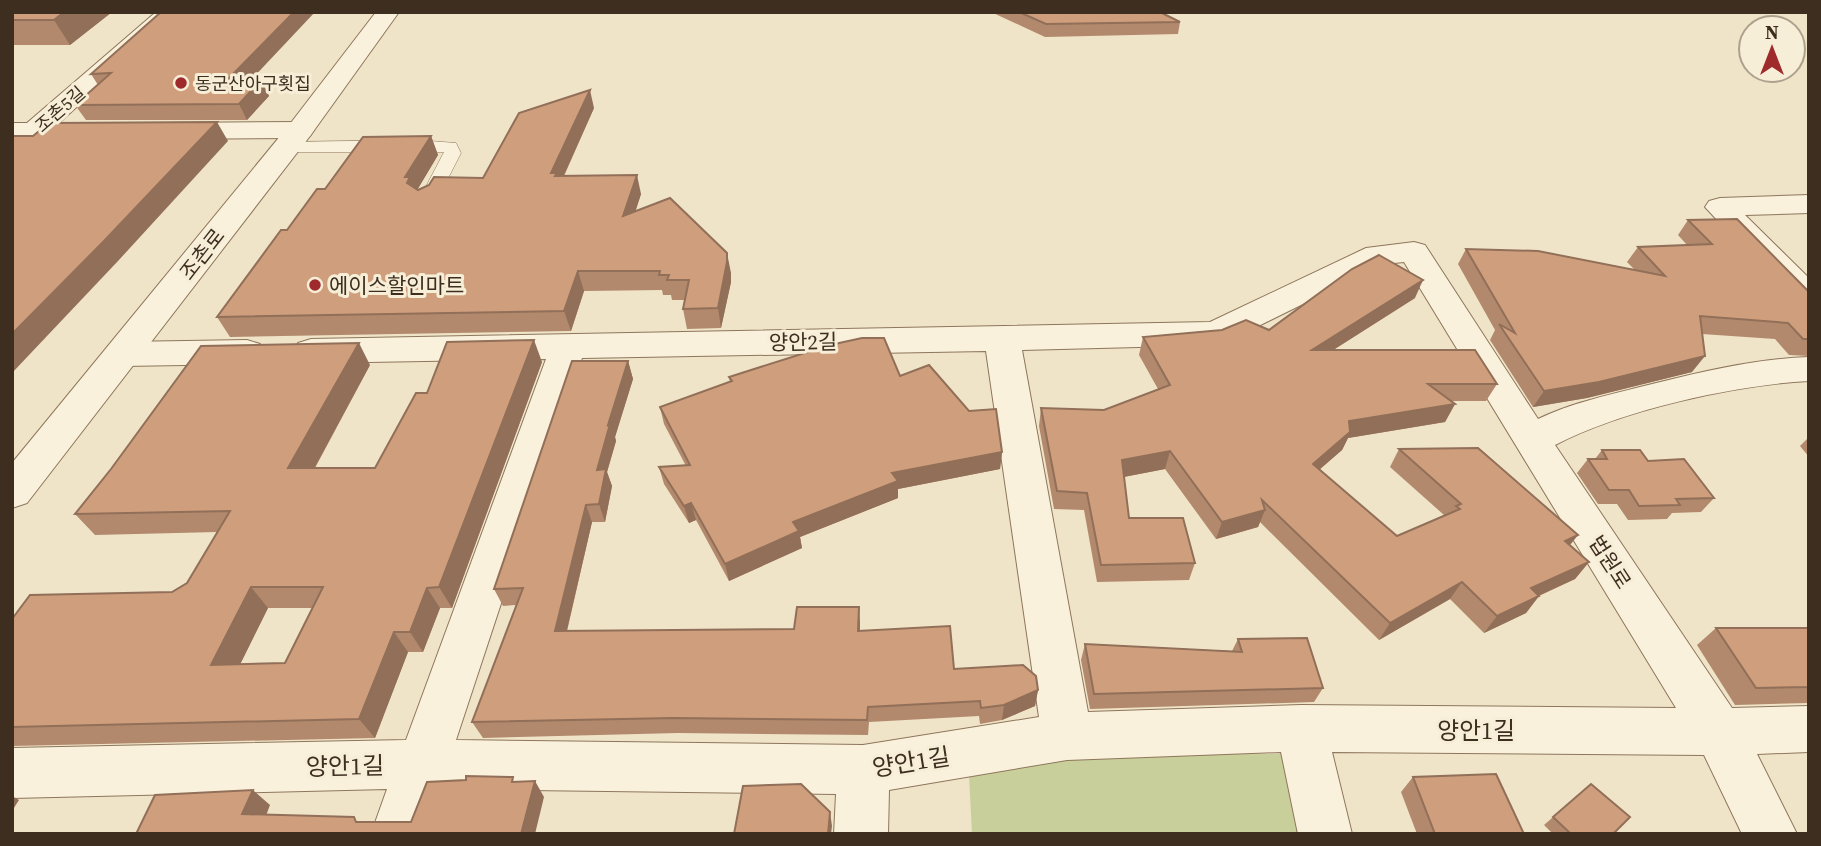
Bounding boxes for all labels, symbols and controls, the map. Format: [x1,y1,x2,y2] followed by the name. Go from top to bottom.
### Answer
[1737,14,1807,84] north arrow
[1765,19,1779,45] text: N
[195,71,311,96] place label: 동군산아구횟집
[173,75,189,91] marker: 동군산아구횟집
[30,80,90,138] street label: 조촌5길
[173,222,231,286] street label: 조촌로
[329,271,464,300] place label: 에이스할인마트
[307,277,323,293] marker: 에이스할인마트
[769,327,837,357] street label: 양안2길
[1582,530,1638,594] street label: 법원로
[1437,714,1515,747] street label: 양안1길
[870,740,952,784] street label: 양안1길
[306,749,384,783] street label: 양안1길

